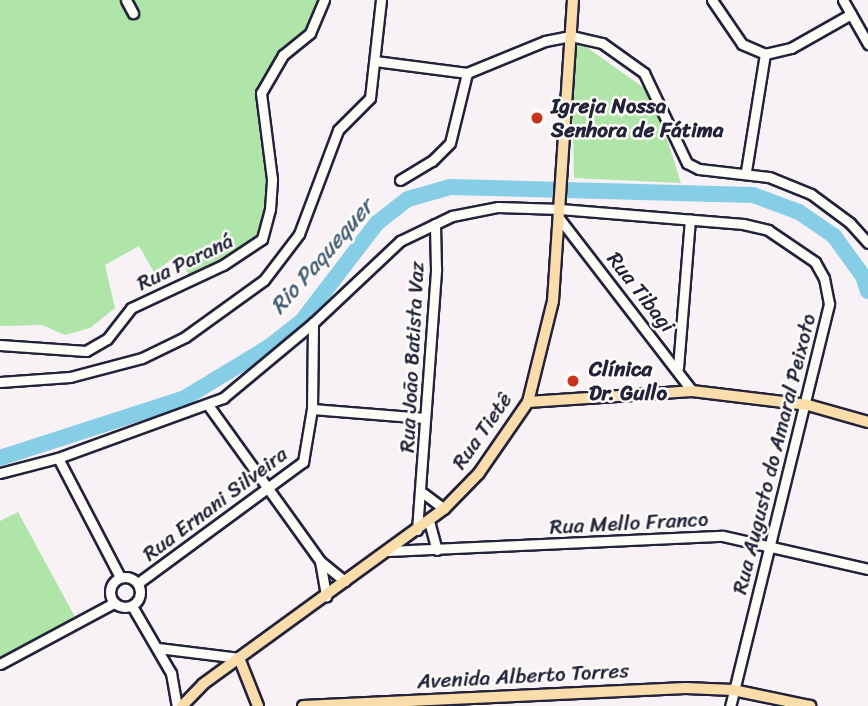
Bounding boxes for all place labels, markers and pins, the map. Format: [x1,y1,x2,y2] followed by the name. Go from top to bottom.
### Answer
[551,93,724,143] place label: Igreja Nossa Senhora de Fátima
[529,110,545,126] marker: Igreja Nossa Senhora de Fátima
[589,356,667,406] place label: Clínica Dr. Gullo
[563,371,583,391] marker: Clínica Dr. Gullo

